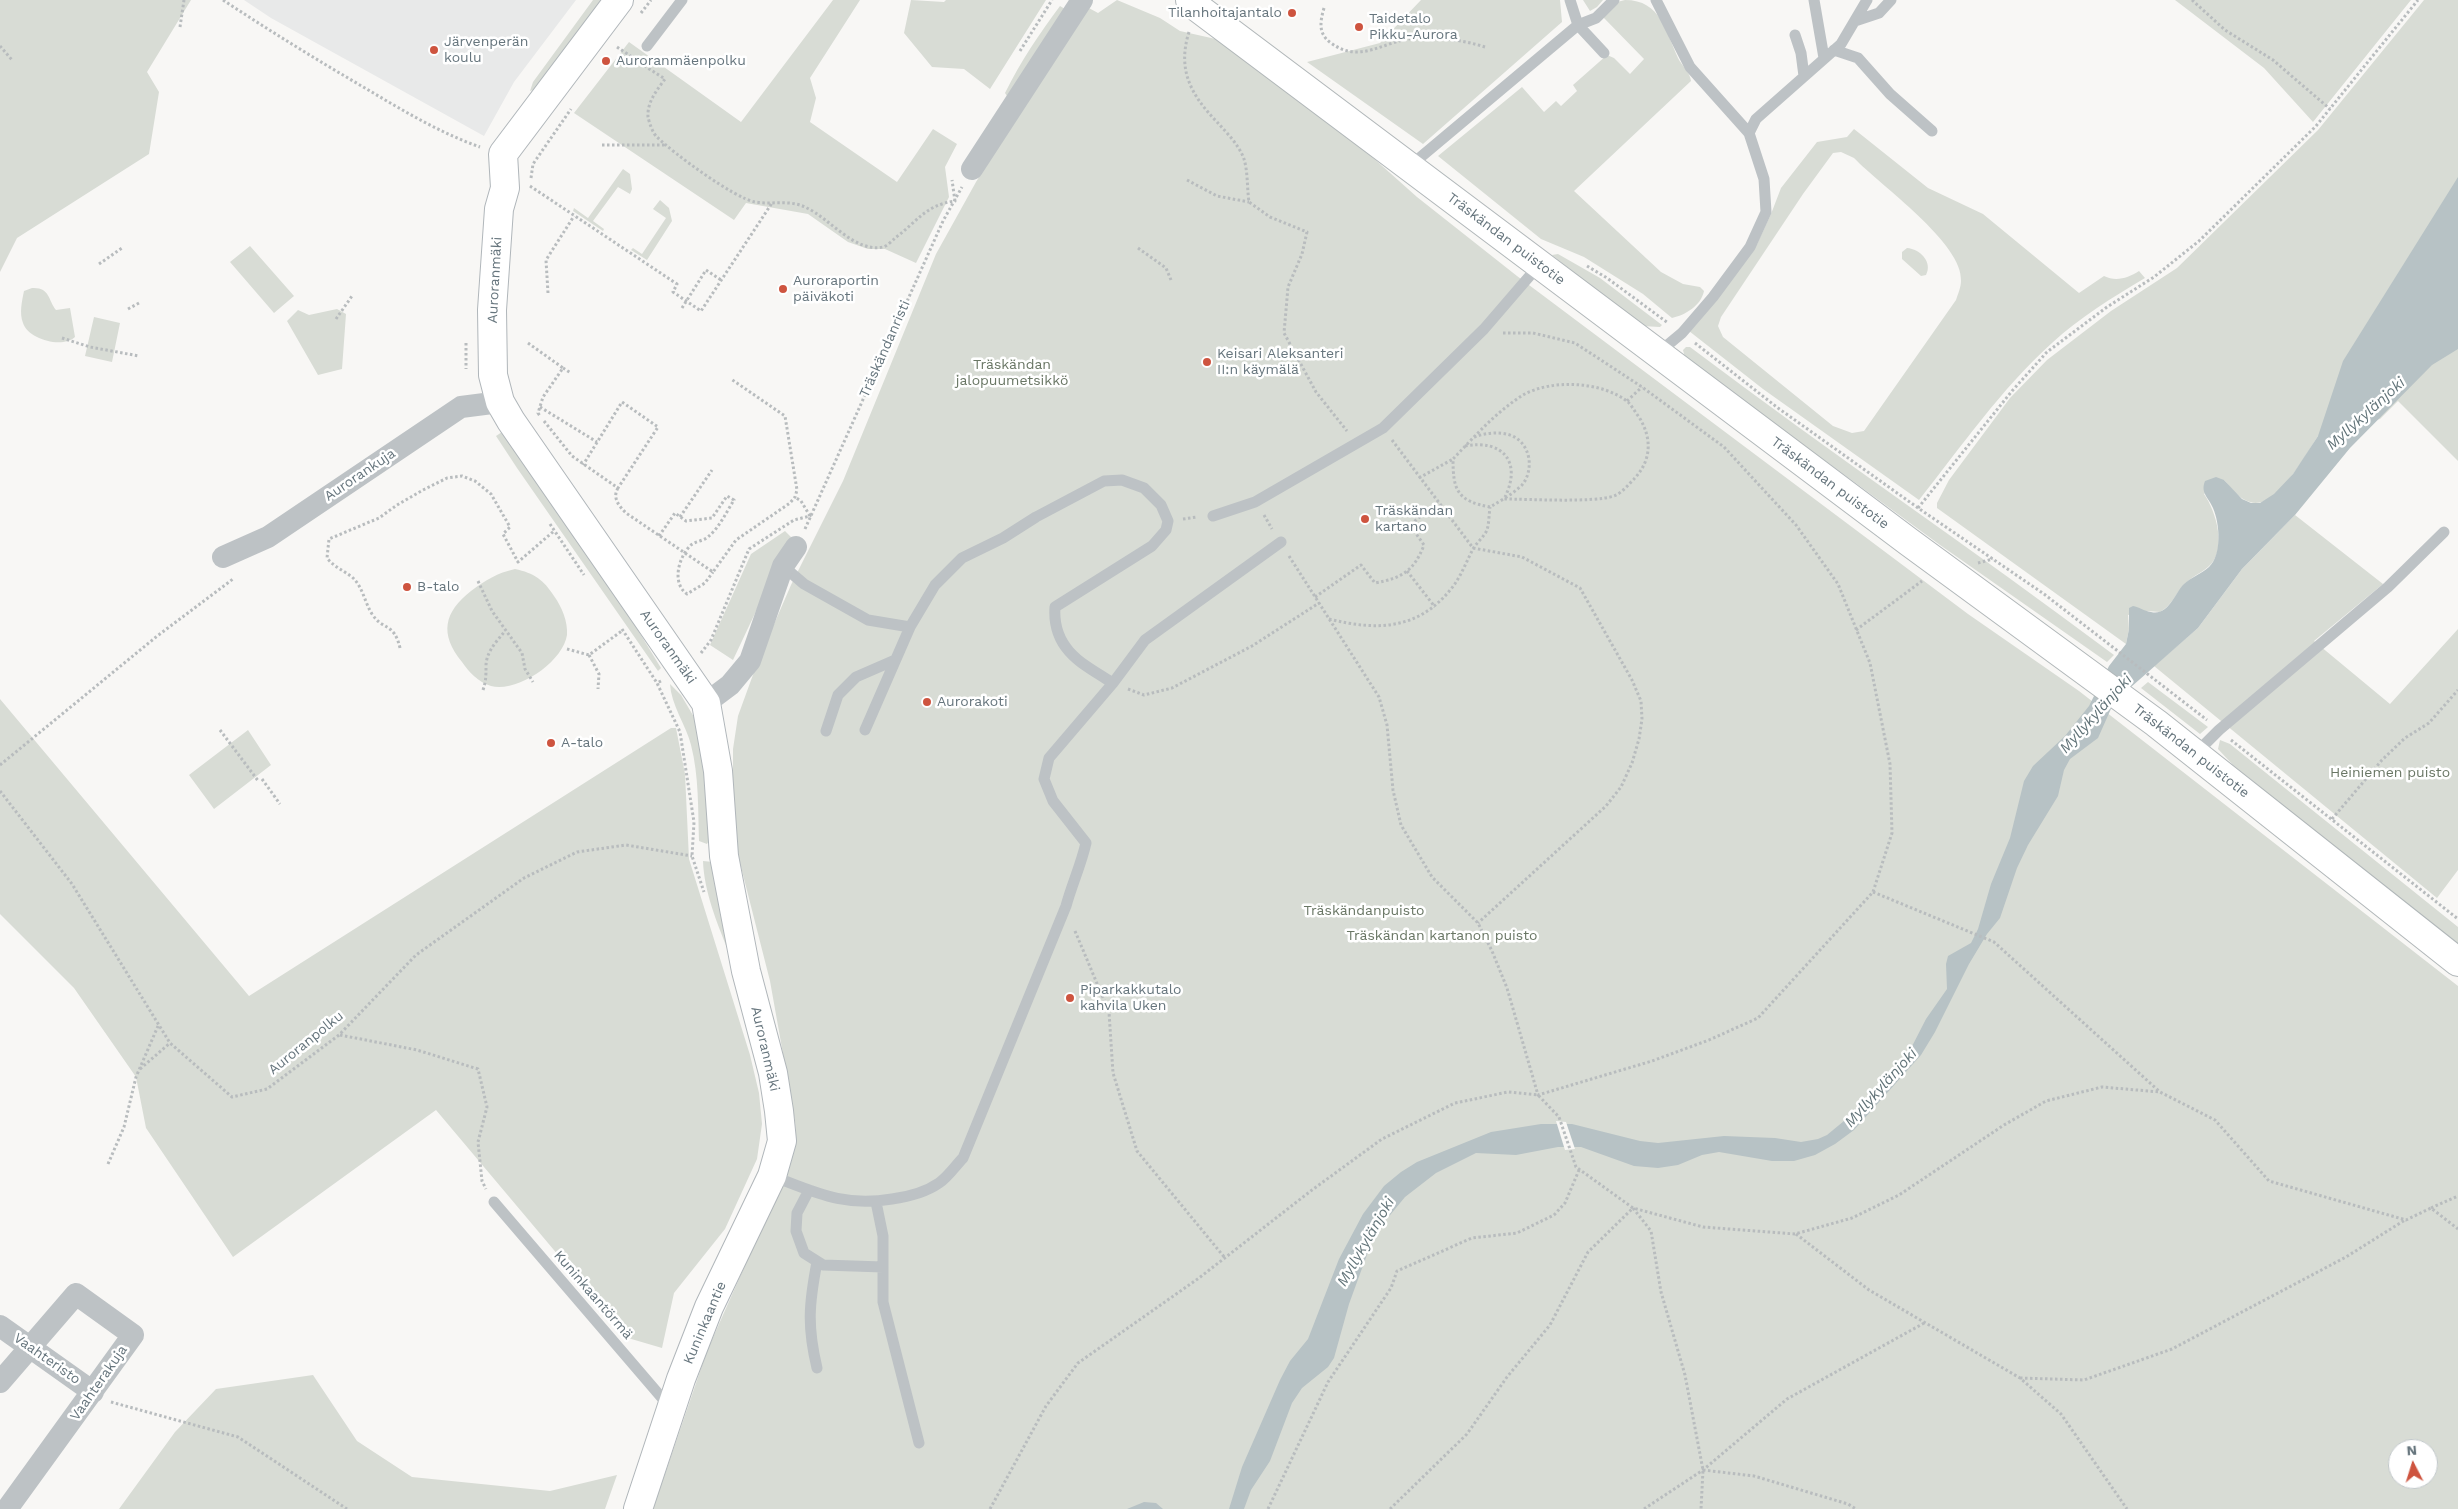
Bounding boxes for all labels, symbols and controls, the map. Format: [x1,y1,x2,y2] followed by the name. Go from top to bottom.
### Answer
[1168,5,1282,21] place label: Tilanhoitajantalo
[1286,7,1298,19] marker: Tilanhoitajantalo
[1369,11,1458,44] place label: Taidetalo Pikku-Aurora
[1353,21,1365,33] marker: Taidetalo Pikku-Aurora
[444,34,528,66] place label: Järvenperän koulu
[428,44,440,56] marker: Järvenperän koulu
[616,53,746,69] place label: Auroranmäenpolku
[600,55,612,67] marker: Auroranmäenpolku
[1444,189,1568,289] street label: Träskändan puistotie
[484,236,506,324] street label: Auroranmäki
[793,273,879,306] place label: Auroraportin päiväkoti
[777,283,789,295] marker: Auroraportin päiväkoti
[856,298,914,400] street label: Träskändanristi
[1217,346,1344,378] place label: Keisari Aleksanteri II:n käymälä
[1201,356,1213,368] marker: Keisari Aleksanteri II:n käymälä
[956,357,1068,390] park label: Träskändan jalopuumetsikkö
[2323,374,2409,454] water label: Myllykylänjoki
[1768,433,1892,533] street label: Träskändan puistotie
[321,445,399,505] street label: Aurorankuja
[1375,503,1453,536] place label: Träskändan kartano
[1359,513,1371,525] marker: Träskändan kartano
[417,579,459,595] place label: B-talo
[401,581,413,593] marker: B-talo
[636,607,700,687] street label: Auroranmäki
[2056,671,2136,757] water label: Myllykylänjoki
[937,694,1008,710] place label: Aurorakoti
[921,696,933,708] marker: Aurorakoti
[2129,700,2253,802] street label: Träskändan puistotie
[561,735,603,751] place label: A-talo
[545,737,557,749] marker: A-talo
[2330,765,2450,781] park label: Heiniemen puisto
[1304,903,1424,919] park label: Träskändanpuisto
[1347,928,1537,944] park label: Träskändan kartanon puisto
[1080,982,1181,1014] place label: Piparkakkutalo kahvila Uken
[1064,992,1076,1004] marker: Piparkakkutalo kahvila Uken
[747,1005,783,1093] street label: Auroranmäki
[265,1008,347,1078] street label: Auroranpolku
[1841,1045,1921,1131] water label: Myllykylänjoki
[1333,1194,1399,1290] water label: Myllykylänjoki
[550,1247,636,1343] street label: Kuninkaantörmä
[680,1279,730,1367] street label: Kuninkaantie
[10,1330,84,1388] street label: Vaahteristo
[67,1342,131,1424] street label: Vaahterakuja
[2388,1439,2438,1489] north arrow
[2406,1442,2418,1458] text: N

